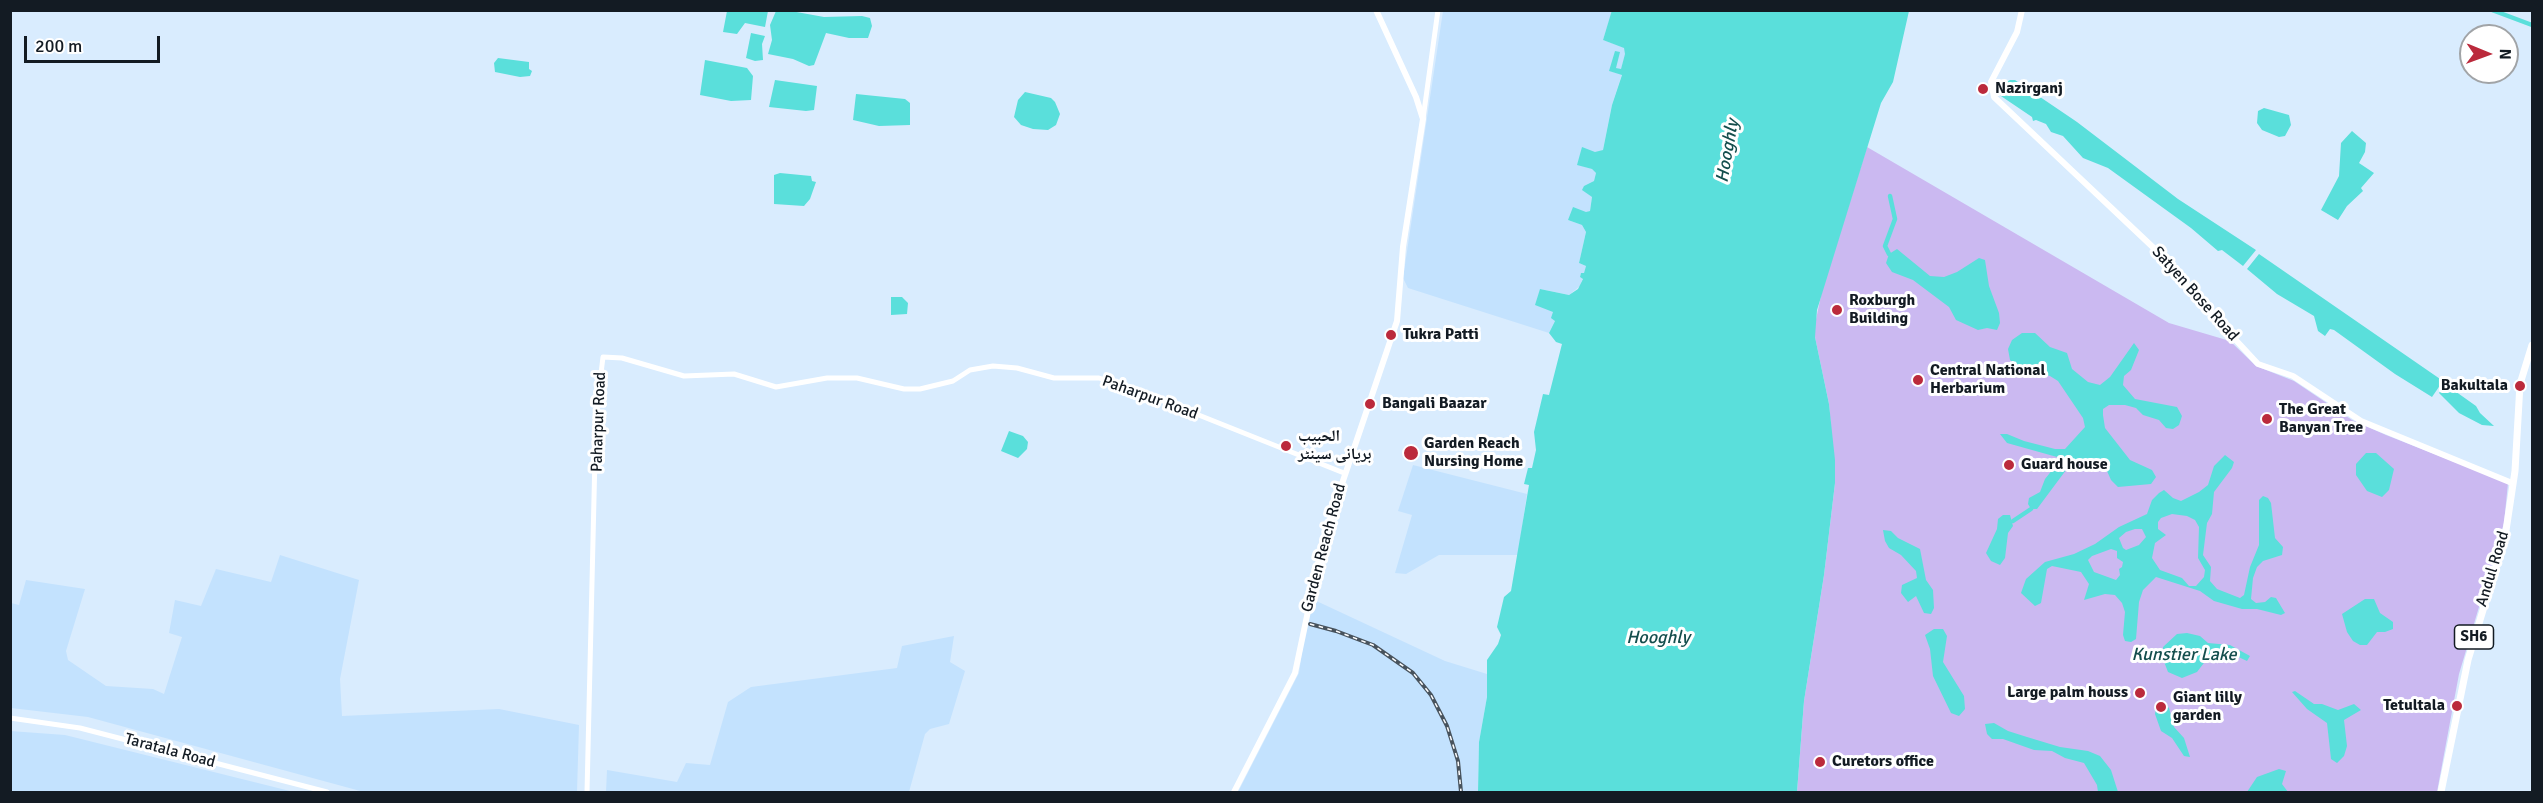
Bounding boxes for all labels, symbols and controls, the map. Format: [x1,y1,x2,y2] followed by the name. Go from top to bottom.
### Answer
[27,24,164,62] scale bar
[2459,24,2519,84] north arrow
[35,35,82,57] text: 200 m
[2495,49,2515,60] text: N
[1995,79,2063,99] place label: Nazirganj
[1976,82,1990,96] marker: Nazirganj
[1712,118,1744,184] water label: Hooghly
[2147,243,2243,345] street label: Satyen Bose Road
[1849,291,1915,329] place label: Roxburgh Building
[1830,303,1844,317] marker: Roxburgh Building
[1403,325,1479,345] place label: Tukra Patti
[1384,328,1398,342] marker: Tukra Patti
[1930,361,2046,399] place label: Central National Herbarium
[588,371,610,473] street label: Paharpur Road
[1100,372,1200,424] street label: Paharpur Road
[1911,373,1925,387] marker: Central National Herbarium
[2441,376,2508,396] place label: Bakultala
[2513,379,2527,393] marker: Bakultala
[1382,394,1487,414] place label: Bangali Baazar
[1363,397,1377,411] marker: Bangali Baazar
[2279,400,2363,438] place label: The Great Banyan Tree
[2260,412,2274,426] marker: The Great Banyan Tree
[1298,427,1371,465] place label: الحبیب بریانی سینٹر
[1424,434,1523,472] place label: Garden Reach Nursing Home
[1279,439,1293,453] marker: الحبیب بریانی سینٹر
[1402,444,1420,462] marker: Garden Reach Nursing Home
[2021,455,2108,475] place label: Guard house
[2002,458,2016,472] marker: Guard house
[1298,482,1350,614] street label: Garden Reach Road
[2472,529,2514,609] street label: Andul Road
[2454,625,2494,649] road number: SH6
[1626,627,1690,649] water label: Hooghly
[2132,644,2236,666] water label: Kunstier Lake
[2007,683,2128,703] place label: Large palm houss
[2133,686,2147,700] marker: Large palm houss
[2173,688,2242,726] place label: Giant lilly garden
[2383,696,2445,716] place label: Tetultala
[2450,699,2464,713] marker: Tetultala
[2154,700,2168,714] marker: Giant lilly garden
[123,730,217,772] street label: Taratala Road
[1832,752,1934,772] place label: Curetors office
[1813,755,1827,769] marker: Curetors office

